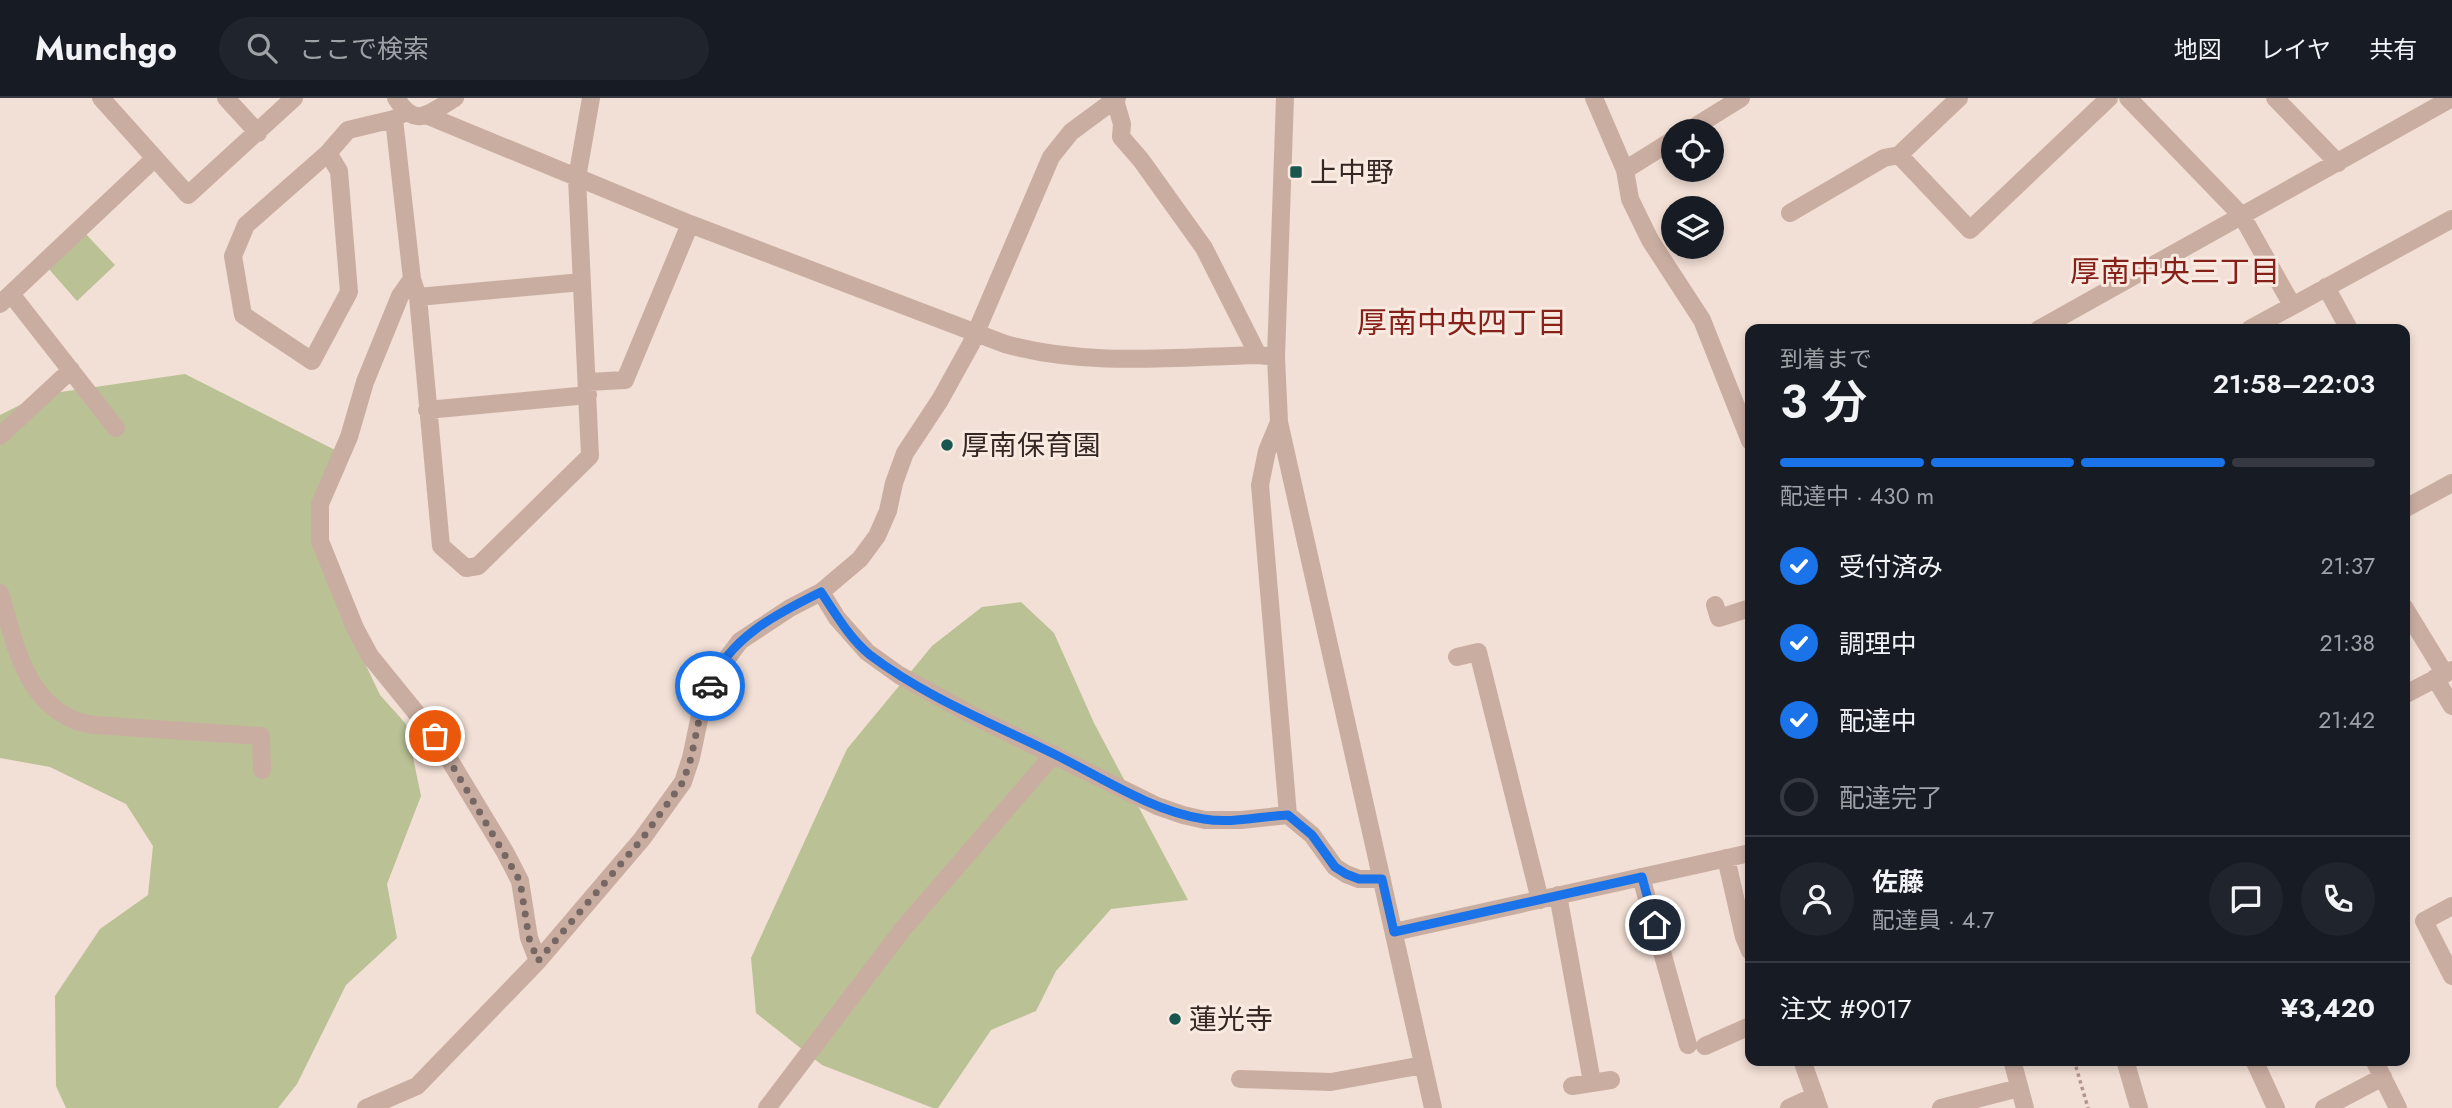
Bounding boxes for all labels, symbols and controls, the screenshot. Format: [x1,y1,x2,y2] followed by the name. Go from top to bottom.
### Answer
[219,17,709,80] search box
[35,25,177,72] text: Munchgo
[243,29,281,67] icon: search
[299,30,429,68] text: ここで検索
[2174,32,2222,67] text: 地図
[2260,32,2331,67] text: レイヤ
[2369,32,2417,67] text: 共有
[1661,119,1724,259] map controls
[1661,119,1724,182] button: locate
[1310,152,1394,193] place label: 上中野
[1288,164,1304,180] marker: 上中野
[1661,196,1724,259] button: layers
[2070,250,2280,293] district label: 厚南中央三丁目
[1357,301,1567,344] district label: 厚南中央四丁目
[1780,342,1872,376] text: 到着まで
[2213,365,2375,403] text: 21:58–22:03
[1780,369,1867,435] text: 3 分
[961,425,1101,466] place label: 厚南保育園
[939,437,955,453] marker: 厚南保育園
[1780,479,1934,513] text: 配達中 · 430 m
[1780,547,1818,585] icon: check
[1839,548,1943,586] text: 受付済み
[2320,549,2375,583] text: 21:37
[1780,624,1818,662] icon: check
[1839,625,1917,663] text: 調理中
[2320,626,2375,660] text: 21:38
[675,651,745,721] courier
[691,667,729,705] icon: car
[1780,701,1818,739] icon: check
[1839,702,1917,740] text: 配達中
[2318,703,2375,737] text: 21:42
[405,706,465,766] pin
[416,717,454,755] icon: bag
[1839,779,1943,817] text: 配達完了
[1780,862,1854,936] button: person
[2209,862,2283,936] button: chat
[2301,862,2375,936] button: phone
[1872,863,1924,901] text: 佐藤
[1625,895,1685,955] pin
[1872,903,1994,937] text: 配達員 · 4.7
[1636,906,1674,944] icon: home
[2281,989,2375,1027] text: ¥3,420
[1780,990,1911,1028] text: 注文 #9017
[1189,999,1273,1040] place label: 蓮光寺
[1167,1011,1183,1027] marker: 蓮光寺

